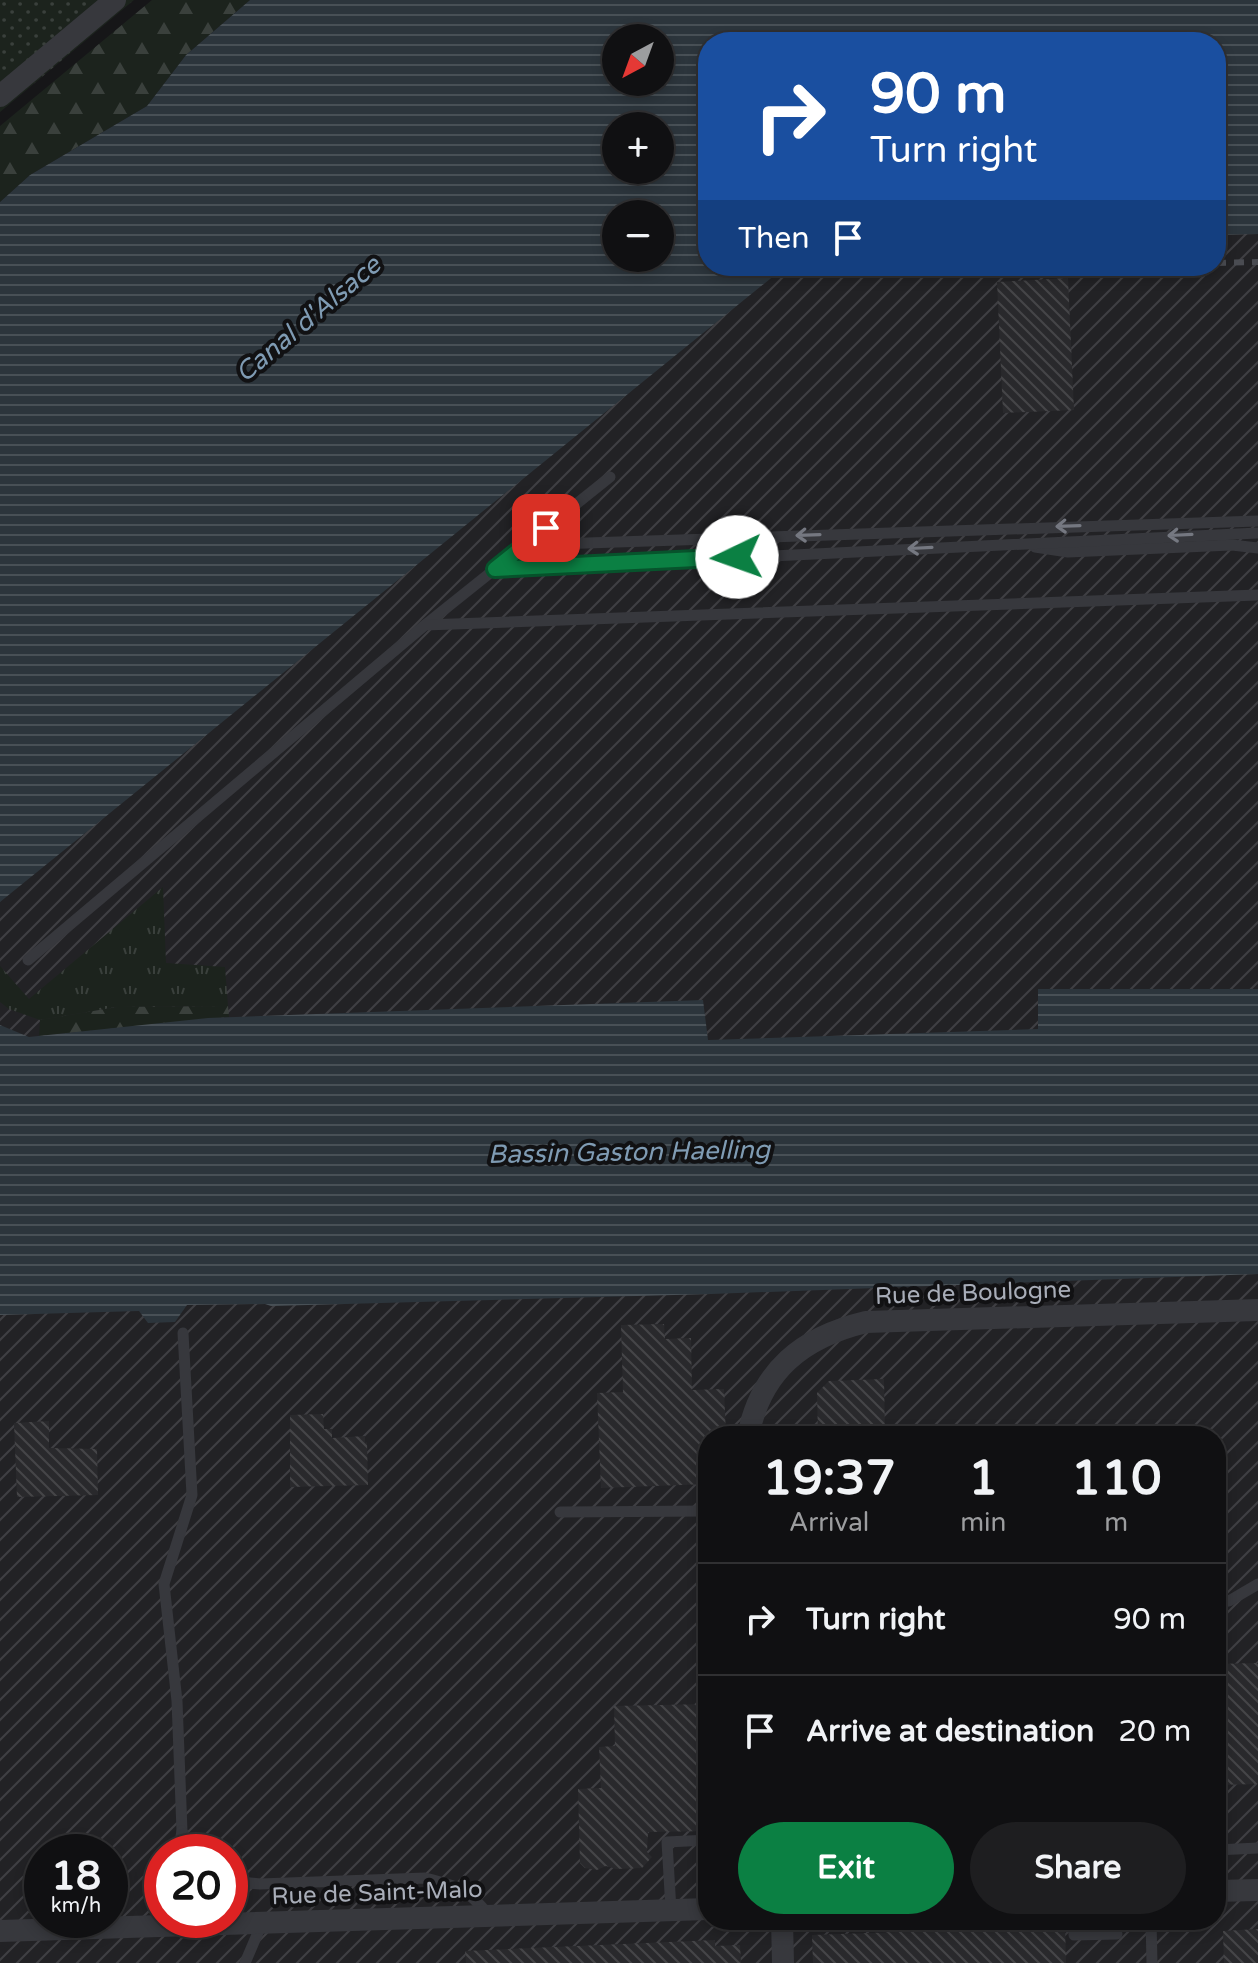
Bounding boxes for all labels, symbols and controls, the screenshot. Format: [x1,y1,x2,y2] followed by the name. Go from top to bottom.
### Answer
[602,24,674,96] north arrow
[602,24,674,272] map controls
[870,61,1006,128] text: 90 m
[738,64,842,168] icon: right
[602,112,674,184] button: +
[870,129,1037,172] text: Turn right
[602,200,674,272] button: −
[826,216,870,260] icon: arrive
[738,220,810,257] text: Then
[229,249,388,389] water label: Canal d'Alsace
[512,494,580,562] pin
[524,506,568,550] icon: arrive
[695,515,779,599] position arrow
[1055,518,1082,533] one-way arrow
[795,527,822,542] one-way arrow
[1167,528,1194,543] one-way arrow
[907,541,934,556] one-way arrow
[488,1134,772,1170] water label: Bassin Gaston Haelling
[874,1275,1072,1311] street label: Rue de Boulogne
[763,1450,896,1508] text: 19:37
[968,1450,998,1508] text: 1
[1071,1450,1161,1508] text: 110
[789,1507,869,1538] text: Arrival
[960,1507,1006,1538] text: min
[1104,1507,1128,1538] text: m
[738,1597,782,1641] icon: right
[806,1601,946,1638] text: Turn right
[1113,1601,1186,1638] text: 90 m
[738,1709,782,1753] icon: arrive
[806,1713,1094,1750] text: Arrive at destination
[1118,1713,1191,1750] text: 20 m
[738,1822,954,1914] button: Exit
[970,1822,1186,1914] button: Share
[144,1834,248,1938] speed limit sign: 20
[51,1852,101,1900] text: 18
[271,1875,483,1911] street label: Rue de Saint-Malo
[51,1894,101,1918] text: km/h

